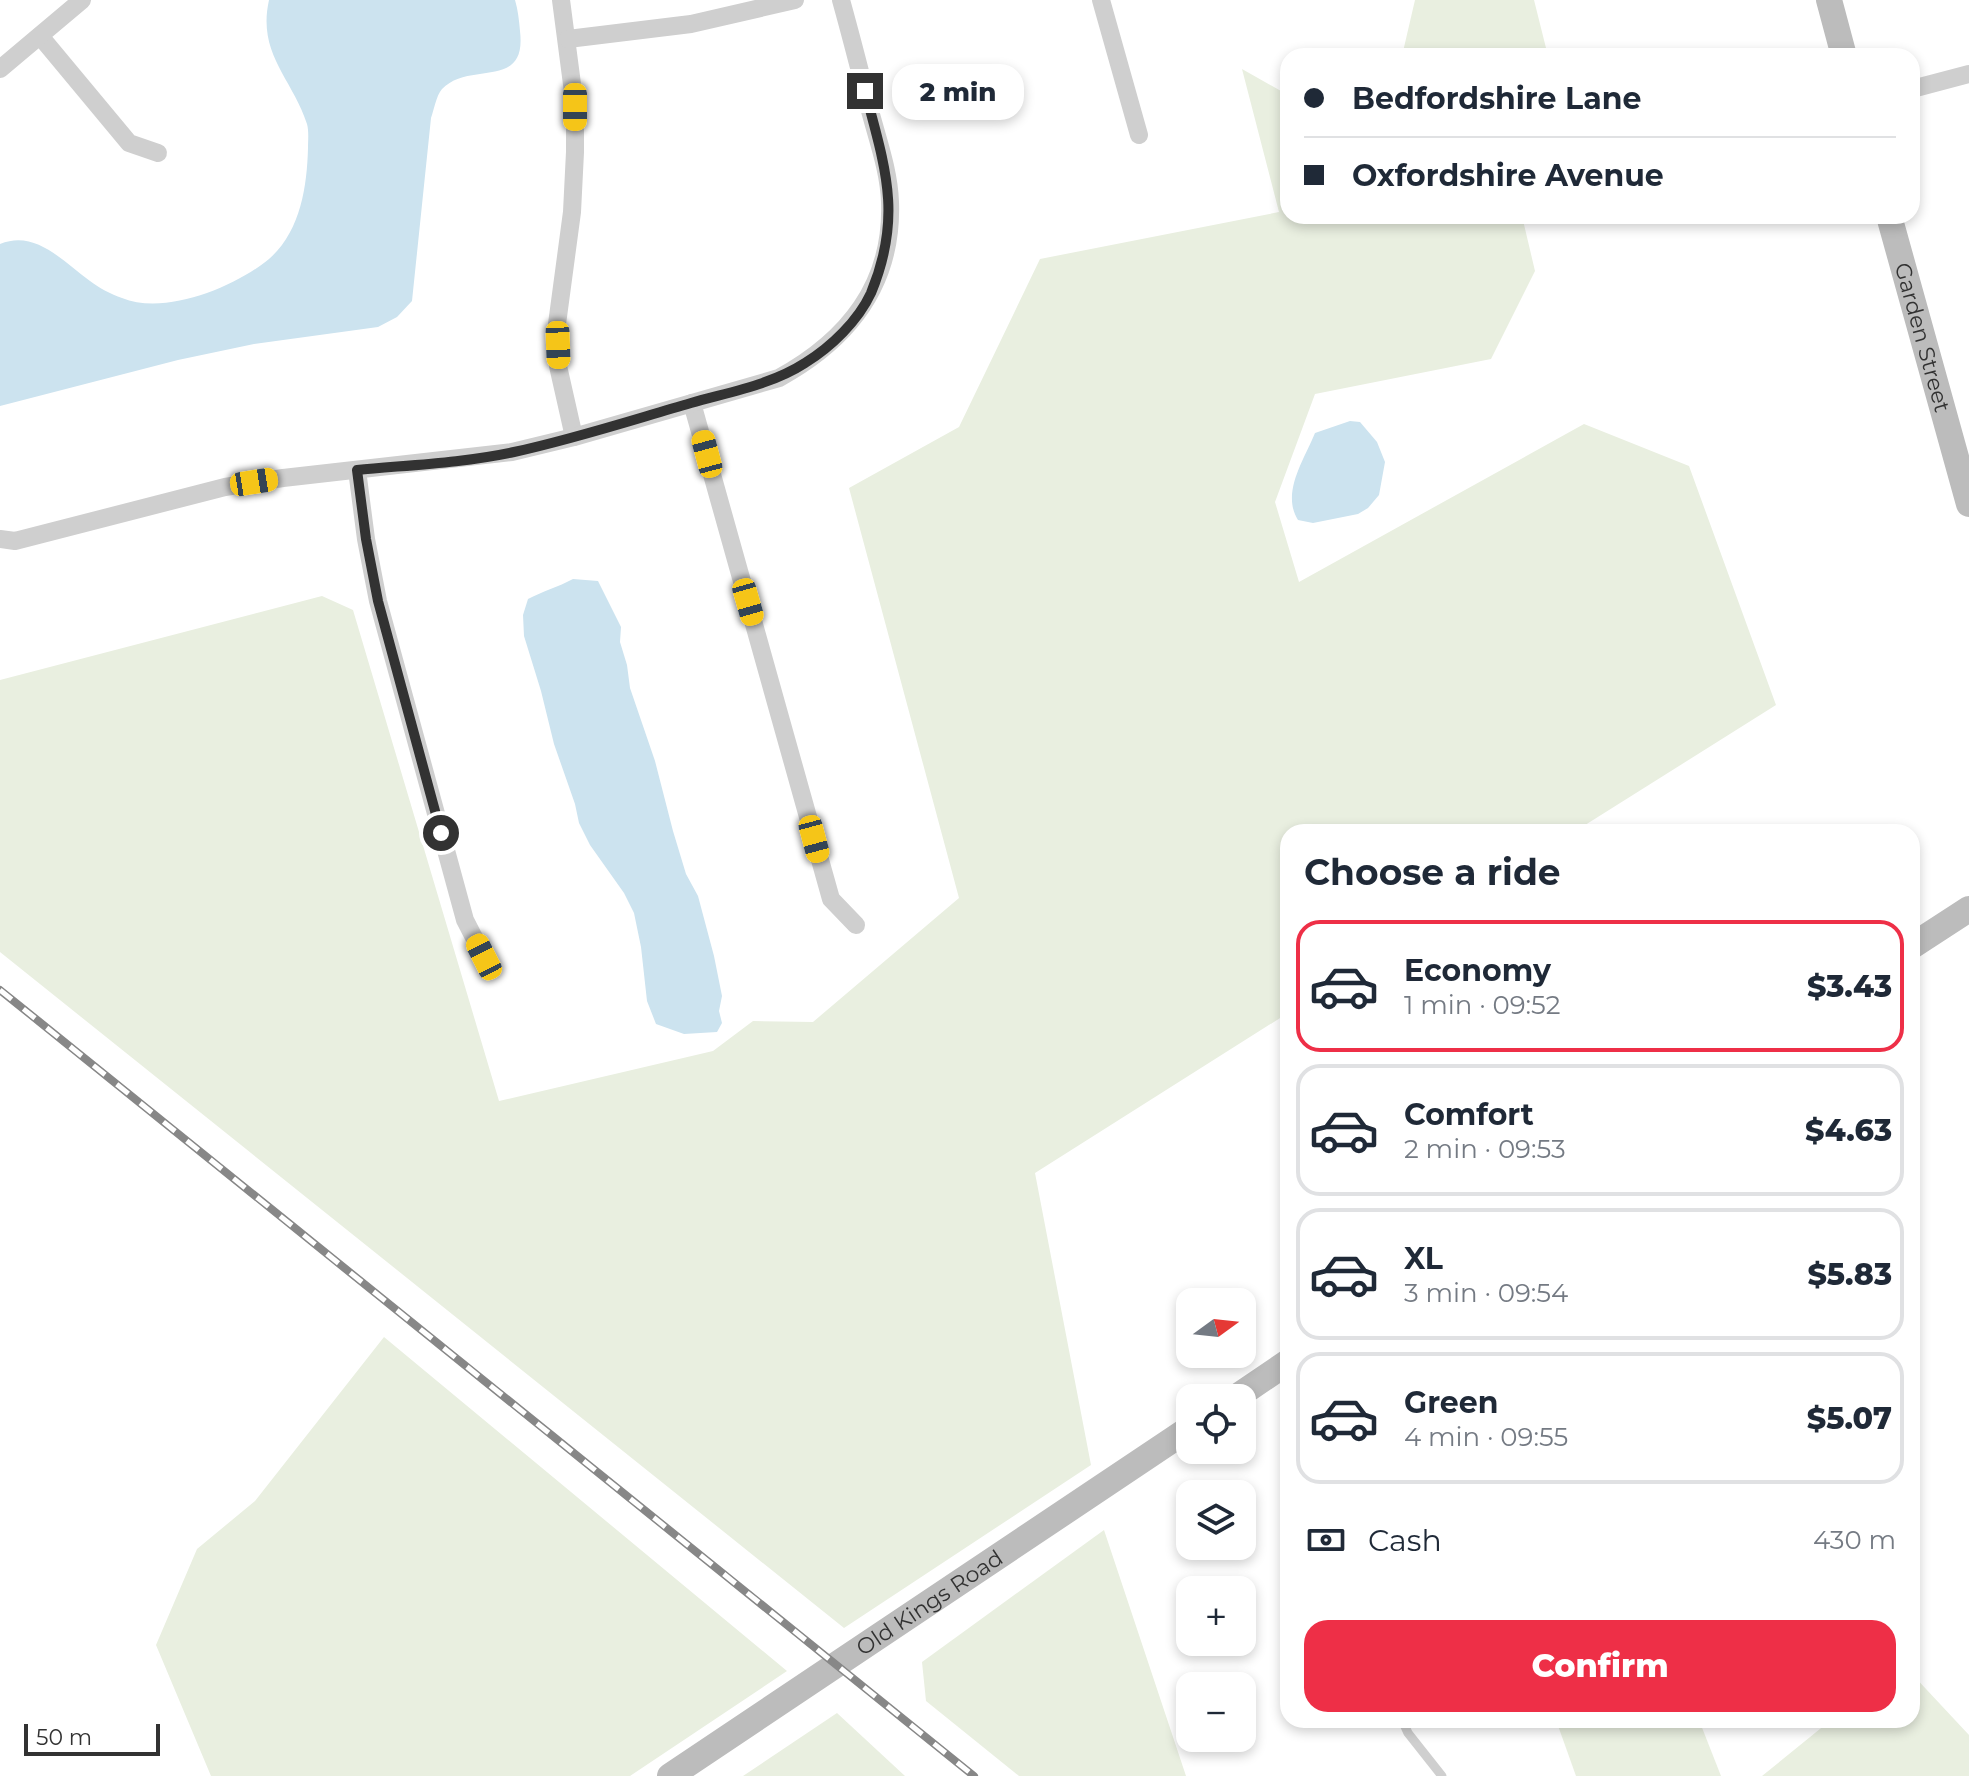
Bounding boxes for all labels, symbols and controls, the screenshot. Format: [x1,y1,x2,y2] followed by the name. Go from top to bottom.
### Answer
[893,63,1025,119] callout: 2 min
[847,73,883,109] route end
[920,76,996,108] text: 2 min
[1352,80,1641,117] text: Bedfordshire Lane
[563,83,587,131] car
[1352,157,1664,194] text: Oxfordshire Avenue
[1889,260,1956,415] street label: Garden Street
[545,321,571,369] car
[689,428,725,480] car
[228,466,280,498] car
[730,576,766,628] car
[796,813,832,865] car
[423,815,459,851] route start
[1304,850,1561,894] text: Choose a ride
[462,930,506,984] car
[1308,950,1380,1022] icon: car
[1404,952,1551,989] text: Economy
[1807,968,1892,1005] text: $3.43
[1404,989,1560,1021] text: 1 min · 09:52
[1308,1094,1380,1166] icon: car
[1404,1096,1534,1133] text: Comfort
[1805,1112,1892,1149] text: $4.63
[1404,1133,1566,1165] text: 2 min · 09:53
[1308,1238,1380,1310] icon: car
[1404,1240,1443,1277] text: XL
[1807,1256,1892,1293] text: $5.83
[1404,1277,1568,1309] text: 3 min · 09:54
[1176,1288,1256,1368] north arrow
[1176,1288,1256,1752] map controls
[1308,1382,1380,1454] icon: car
[1176,1384,1256,1464] button: locate
[1404,1384,1498,1421] text: Green
[1807,1400,1892,1437] text: $5.07
[1404,1421,1568,1453] text: 4 min · 09:55
[1176,1480,1256,1560] button: layers
[1304,1518,1348,1562] icon: cash
[1368,1522,1442,1559] text: Cash
[1813,1524,1896,1556] text: 430 m
[851,1544,1008,1661] street label: Old Kings Road
[1176,1576,1256,1656] button: +
[1304,1620,1896,1712] button: Confirm
[1176,1672,1256,1752] button: −
[24,1720,160,1756] scale bar
[36,1724,92,1751] text: 50 m

